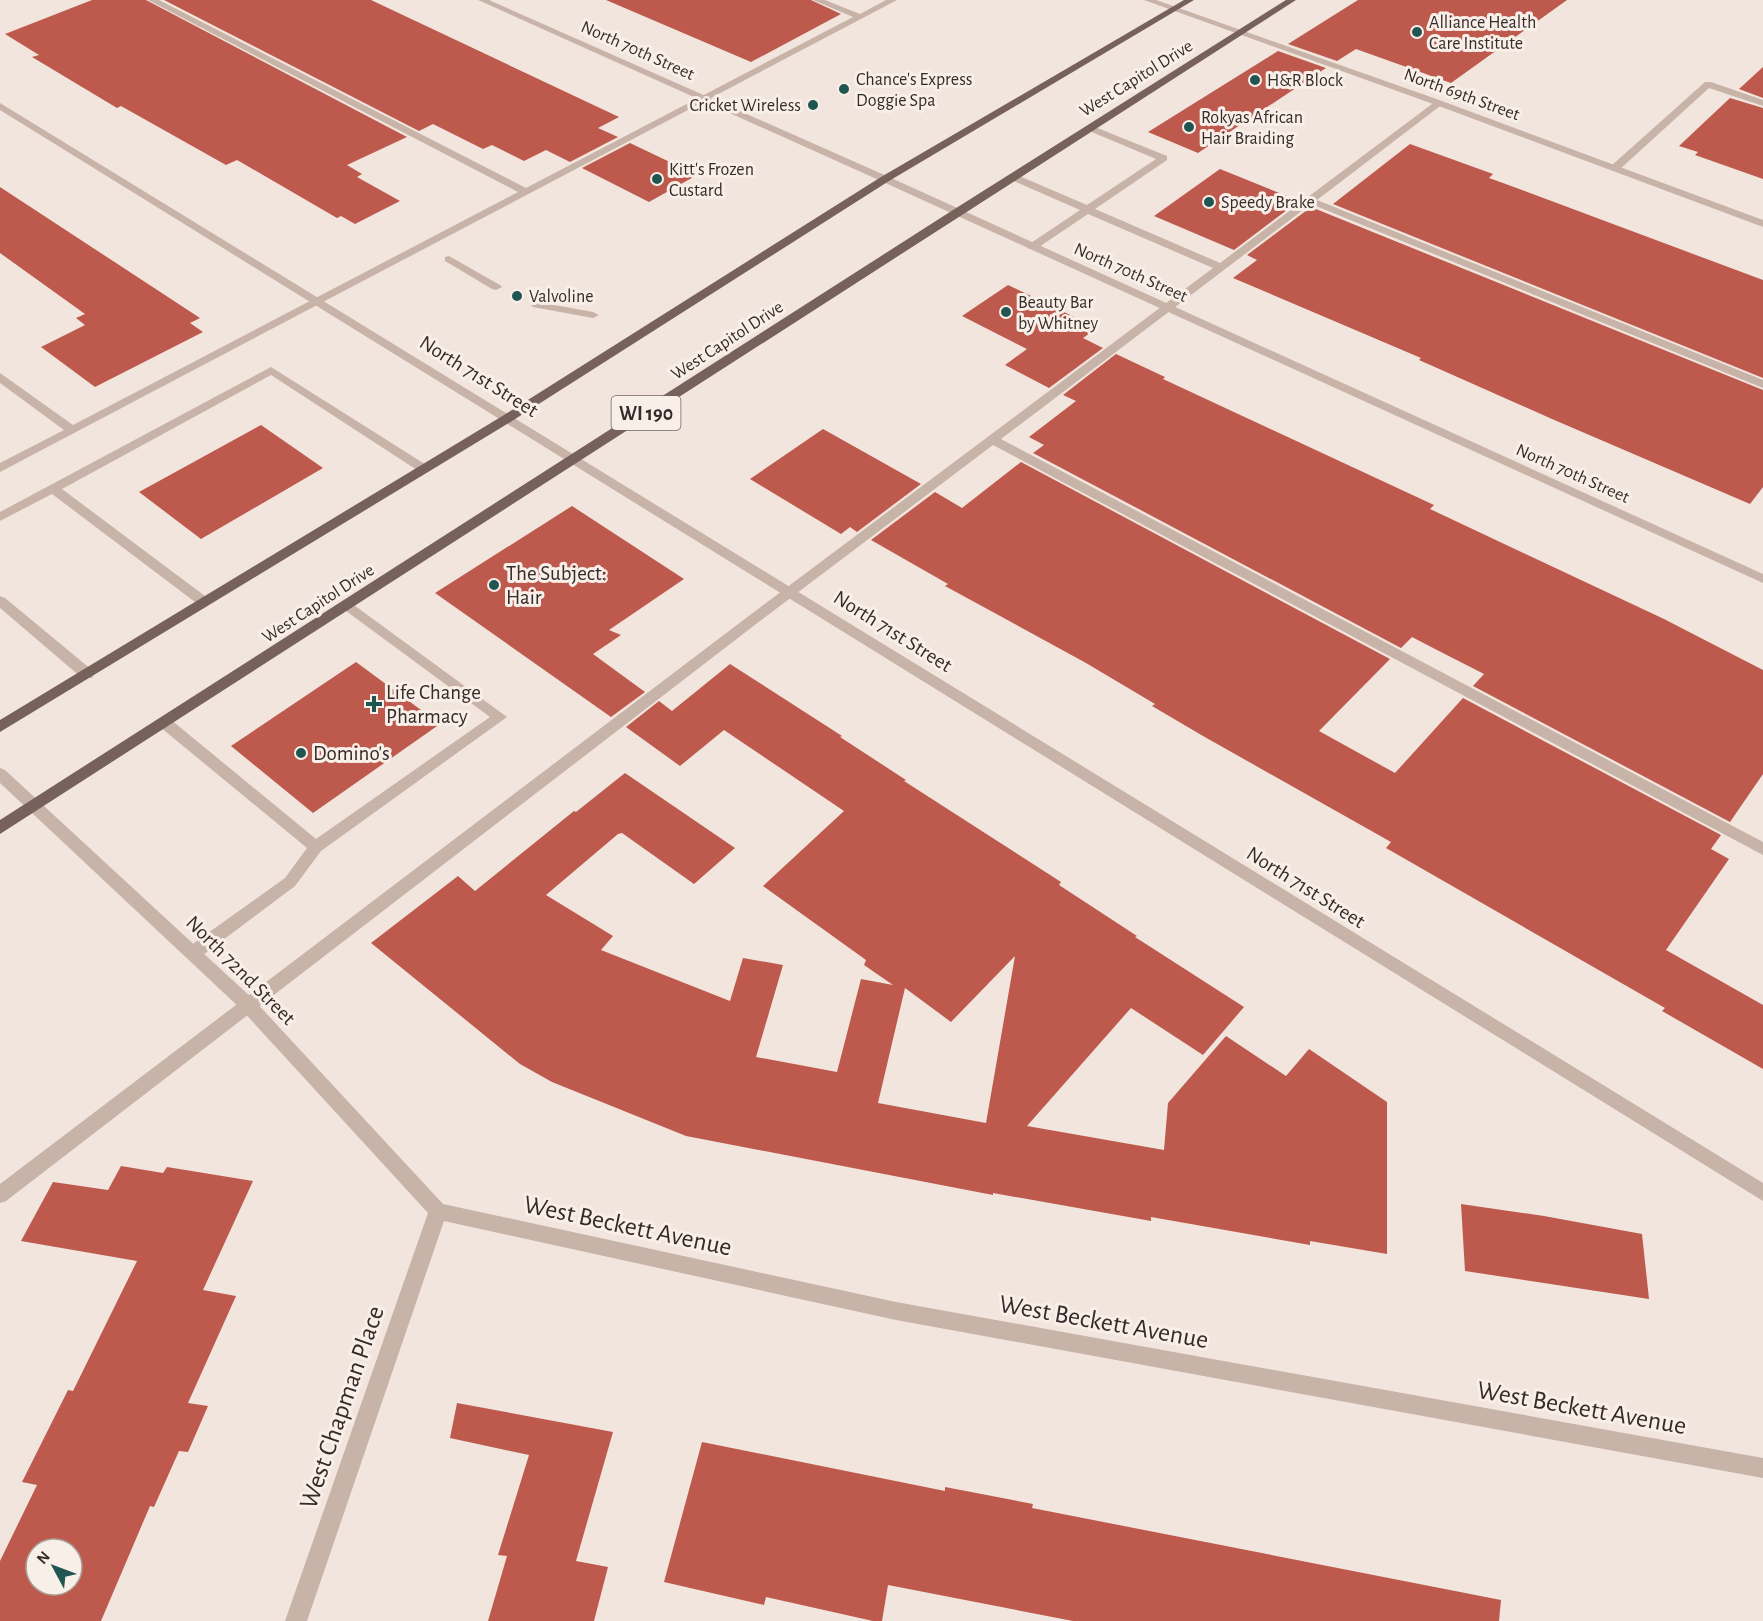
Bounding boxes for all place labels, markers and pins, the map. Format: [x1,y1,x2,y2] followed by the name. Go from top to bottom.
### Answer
[1429,14,1536,53] place label: Alliance Health Care Institute
[1410,25,1424,39] marker: Alliance Health Care Institute
[856,71,972,110] place label: Chance's Express Doggie Spa
[1267,72,1344,90] place label: H&R Block
[1248,73,1262,87] marker: H&R Block
[837,82,851,96] marker: Chance's Express Doggie Spa
[689,97,801,115] place label: Cricket Wireless
[806,98,820,112] marker: Cricket Wireless
[1201,109,1303,148] place label: Rokyas African Hair Braiding
[1182,120,1196,134] marker: Rokyas African Hair Braiding
[669,161,754,200] place label: Kitt's Frozen Custard
[650,172,664,186] marker: Kitt's Frozen Custard
[1221,194,1315,212] place label: Speedy Brake
[1202,195,1216,209] marker: Speedy Brake
[529,288,594,306] place label: Valvoline
[510,289,524,303] marker: Valvoline
[1018,294,1099,333] place label: Beauty Bar by Whitney
[999,305,1013,319] marker: Beauty Bar by Whitney
[506,563,606,608] place label: The Subject: Hair
[487,578,501,592] marker: The Subject: Hair
[386,682,481,727] place label: Life Change Pharmacy
[367,697,381,711] marker: Life Change Pharmacy
[313,743,390,764] place label: Domino's
[294,746,308,760] marker: Domino's

